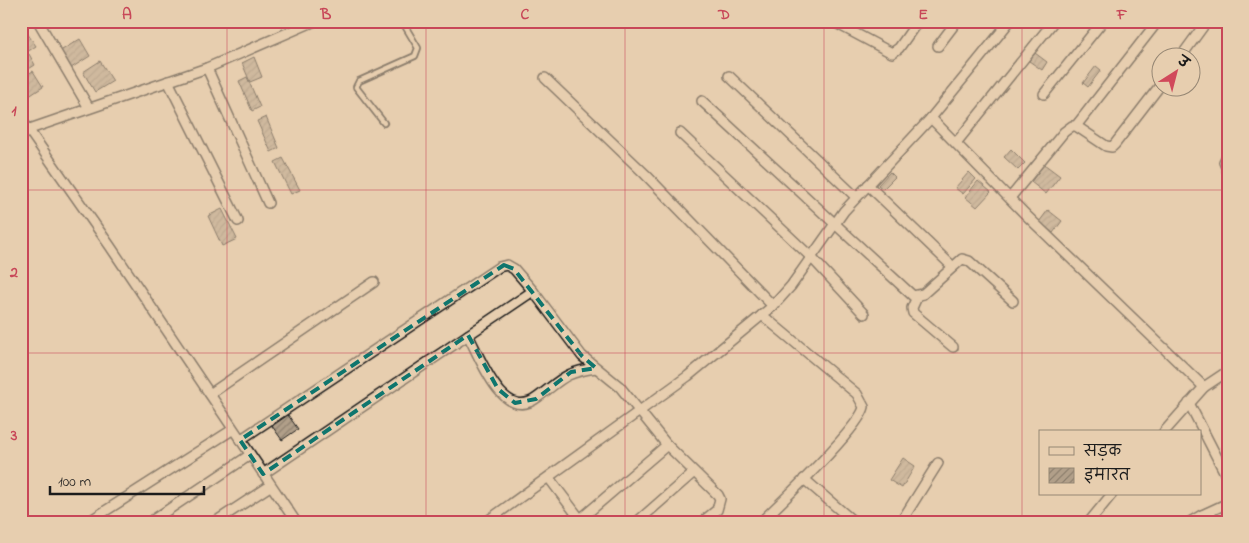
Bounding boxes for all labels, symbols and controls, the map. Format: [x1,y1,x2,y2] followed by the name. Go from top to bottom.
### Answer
[122,3,132,27] text: A
[320,3,332,27] text: B
[521,3,530,27] text: C
[717,3,730,27] text: D
[918,3,928,27] text: E
[1116,3,1128,27] text: F
[1152,48,1202,98] north arrow
[1171,50,1194,75] text: उ
[11,99,17,123] text: 1
[9,261,18,285] text: 2
[10,424,18,448] text: 3
[1039,430,1202,496] legend
[1083,441,1122,463] text: सड़क
[50,463,204,495] scale bar
[1084,465,1131,487] text: इमारत
[58,471,91,493] text: 100 m

